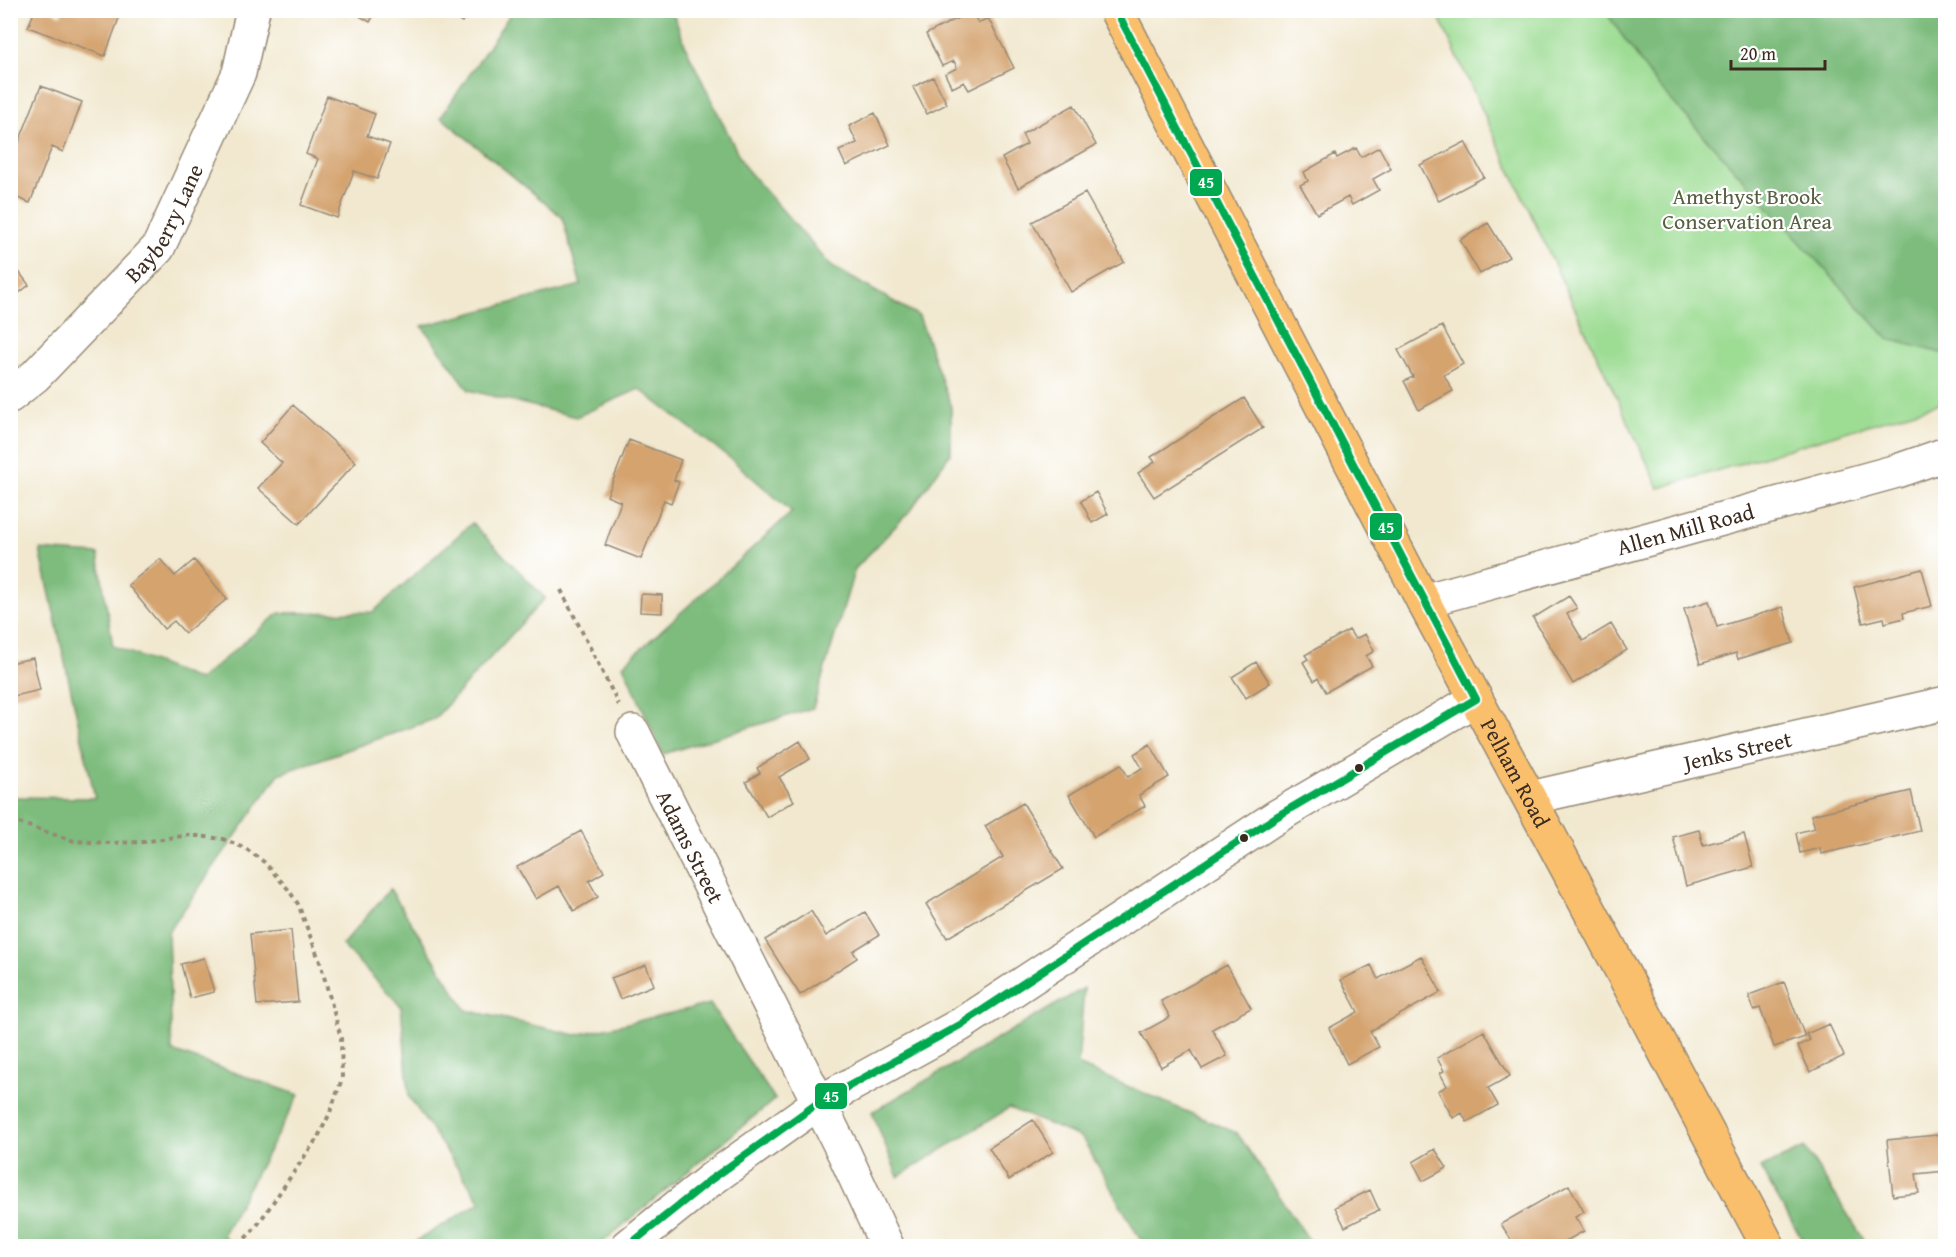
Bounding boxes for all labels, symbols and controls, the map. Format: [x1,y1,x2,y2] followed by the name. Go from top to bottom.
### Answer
[1731,33,1826,71] scale bar
[1740,40,1776,67] text: 20 m
[117,159,211,290] street label: Bayberry Lane
[1189,168,1223,197] line badge: 45
[1198,170,1214,194] text: 45
[1662,180,1832,237] park label: Amethyst Brook Conservation Area
[1613,495,1758,563] street label: Allen Mill Road
[1369,512,1403,541] line badge: 45
[1378,515,1394,539] text: 45
[1473,712,1558,833] street label: Pelham Road
[1678,723,1795,779] street label: Jenks Street
[1353,762,1365,774] unlabelled marker
[649,784,732,909] street label: Adams Street
[1238,832,1250,844] unlabelled marker
[814,1082,848,1110] line badge: 45
[823,1084,839,1108] text: 45

